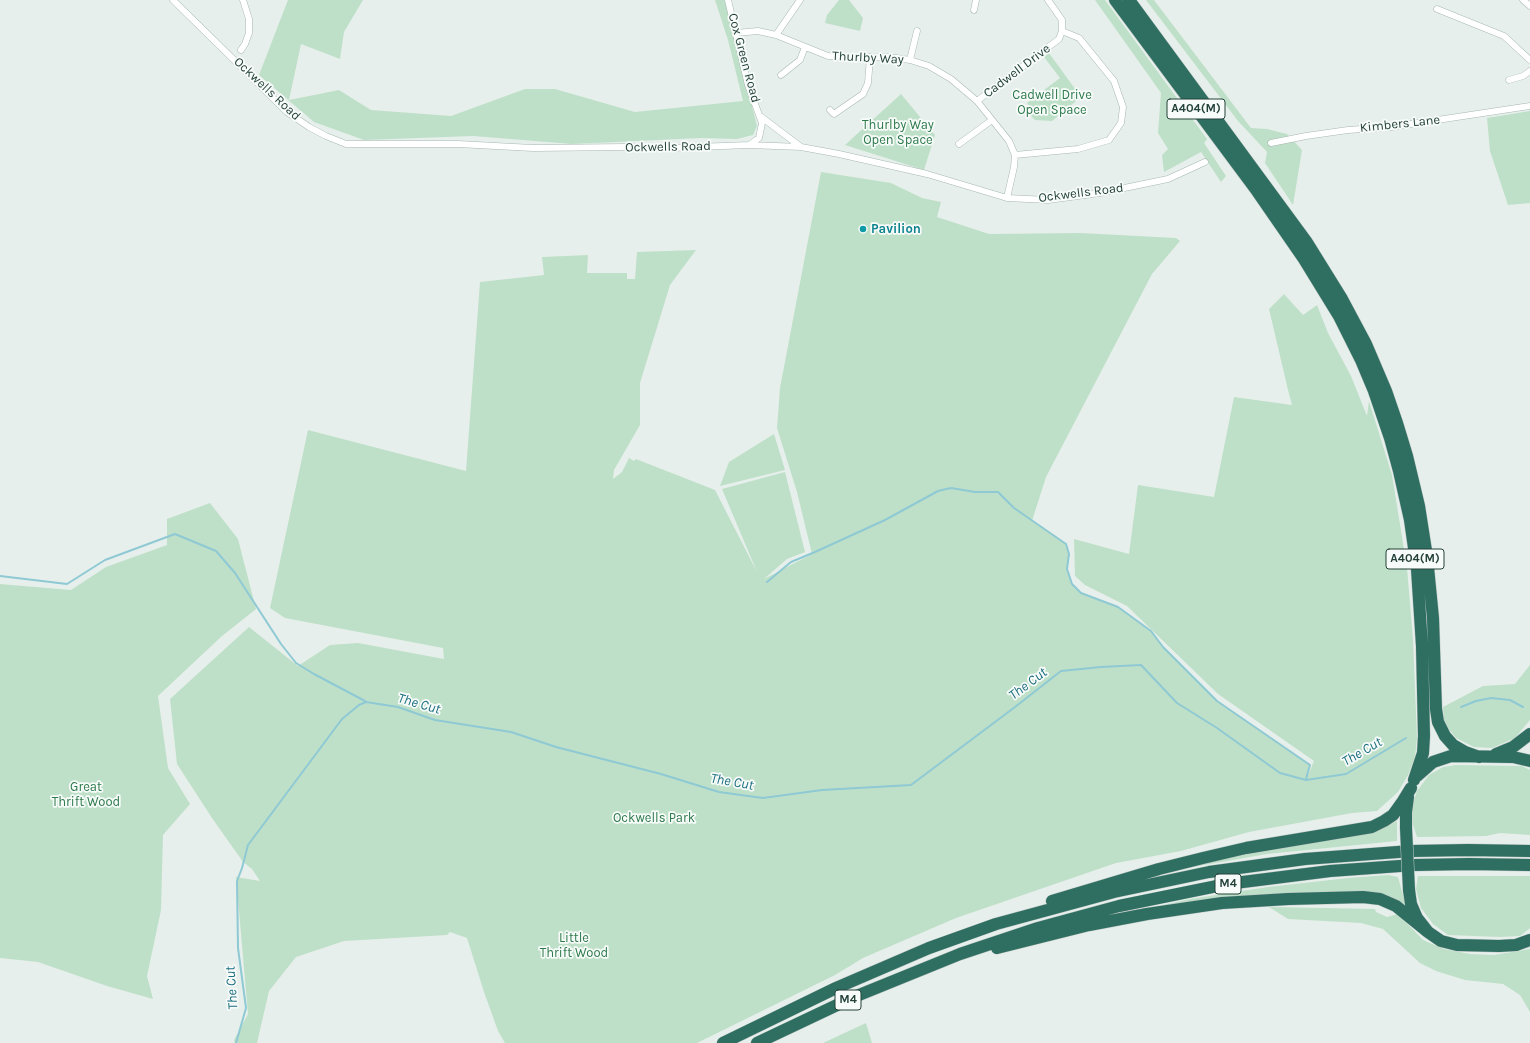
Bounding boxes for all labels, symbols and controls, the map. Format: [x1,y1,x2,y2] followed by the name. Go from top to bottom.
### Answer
[725,12,763,104] street label: Cox Green Road
[980,41,1054,101] street label: Cadwell Drive
[832,48,904,68] street label: Thurlby Way
[230,54,304,124] street label: Ockwells Road
[1012,87,1092,118] park label: Cadwell Drive Open Space
[1167,99,1225,119] road number: A404(M)
[1359,112,1441,136] street label: Kimbers Lane
[862,117,934,148] park label: Thurlby Way Open Space
[625,138,711,156] street label: Ockwells Road
[1038,180,1124,206] street label: Ockwells Road
[871,221,921,237] place label: Pavilion
[858,224,868,234] marker: Pavilion
[1386,549,1444,569] road number: A404(M)
[1006,664,1050,704] water label: The Cut
[396,690,442,718] water label: The Cut
[1339,734,1385,770] water label: The Cut
[709,770,755,794] water label: The Cut
[52,779,120,810] park label: Great Thrift Wood
[613,810,695,826] park label: Ockwells Park
[1215,874,1241,894] road number: M4
[540,930,608,961] park label: Little Thrift Wood
[222,966,242,1010] water label: The Cut
[835,990,861,1010] road number: M4

